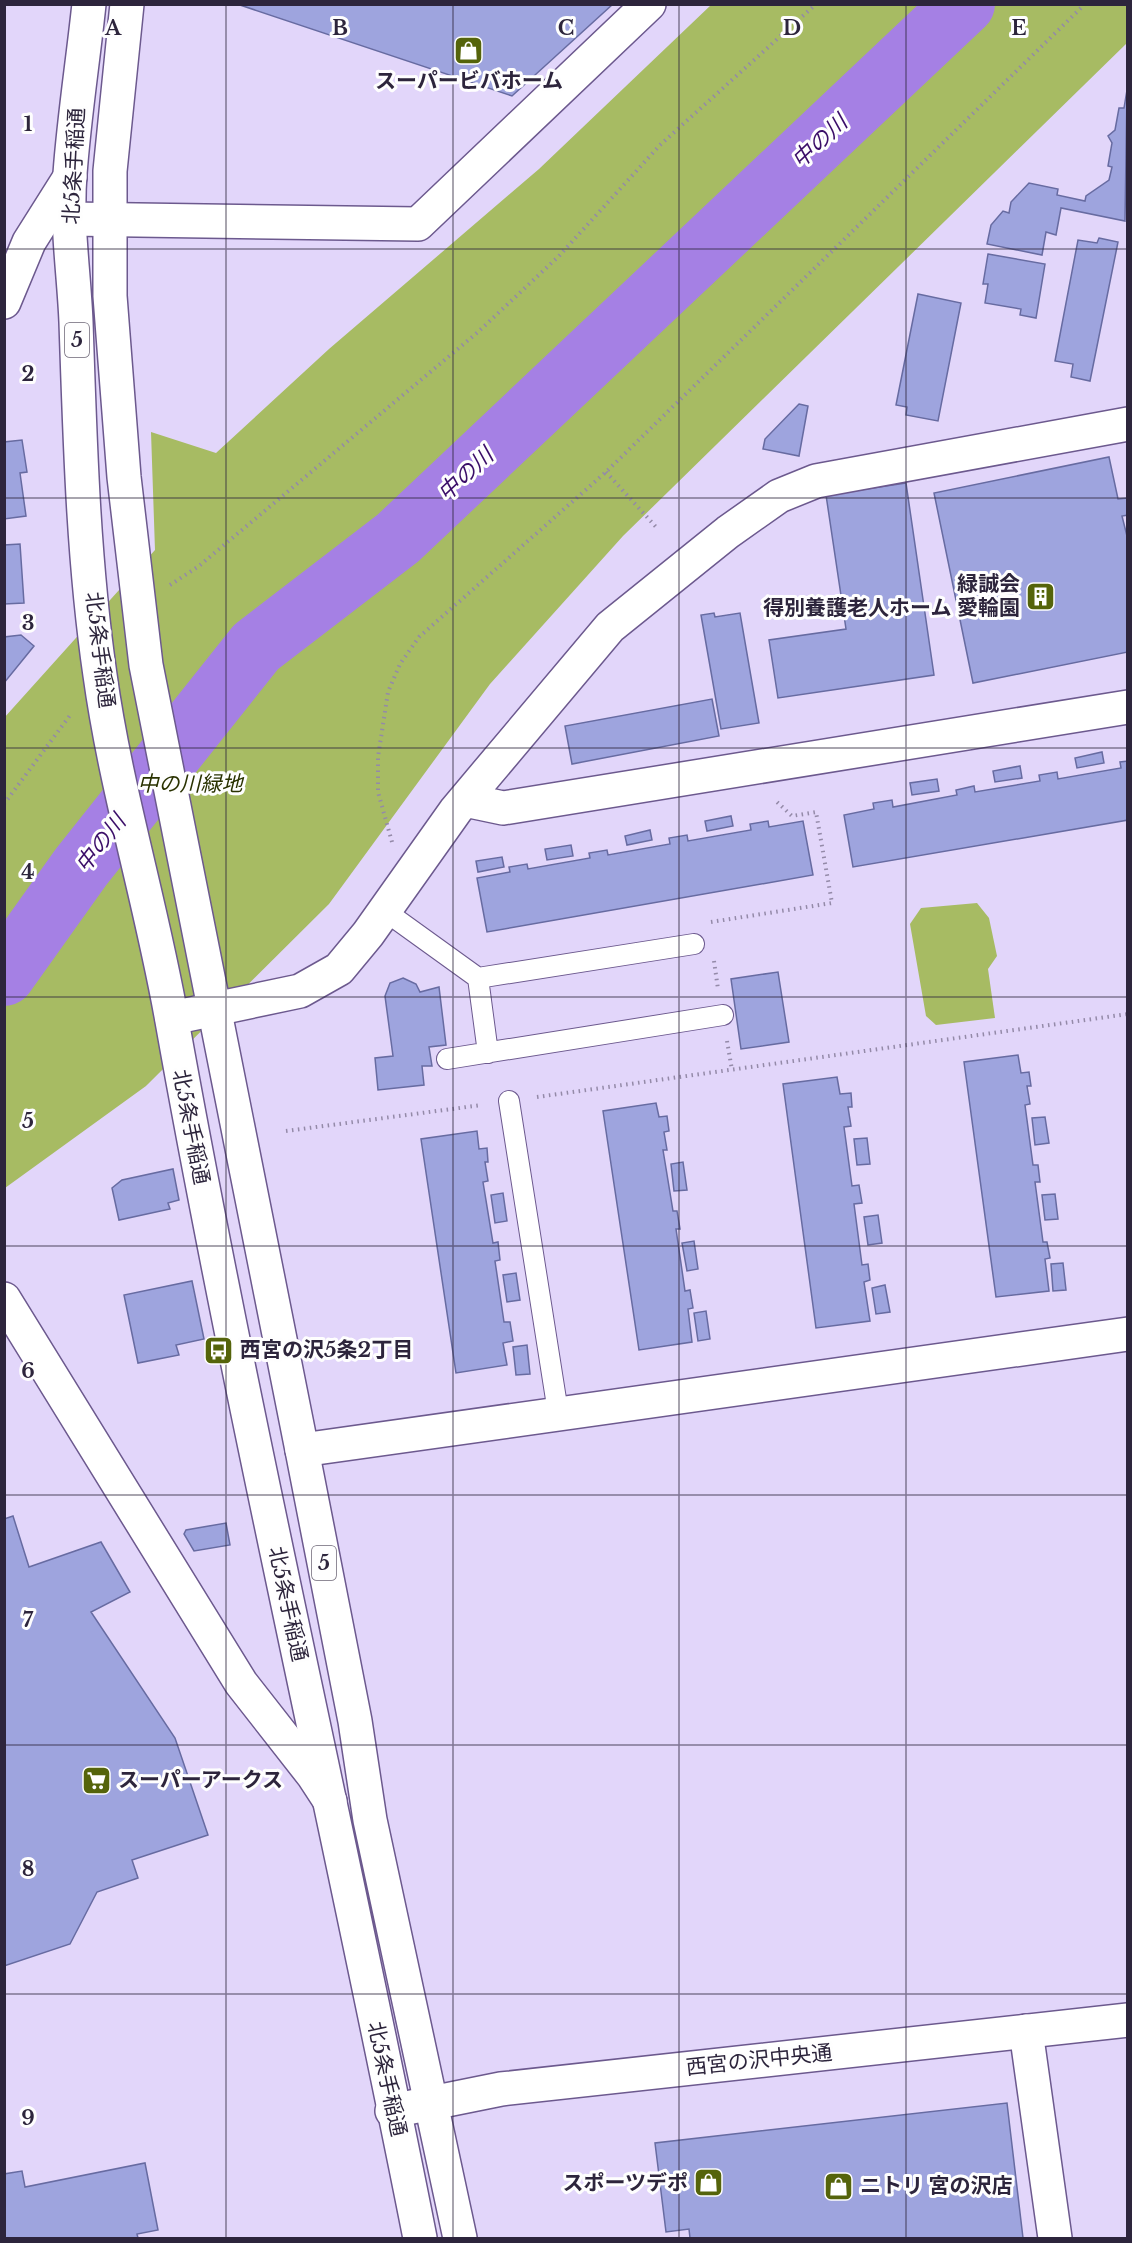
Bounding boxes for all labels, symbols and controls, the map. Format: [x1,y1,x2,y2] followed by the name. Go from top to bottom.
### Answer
[104,16,122,40] text: A
[332,16,348,40] text: B
[558,16,574,40] text: C
[783,16,801,40] text: D
[1011,16,1027,40] text: E
[453,34,485,66] shop icon: スーパービバホーム
[375,68,563,94] place label: スーパービバホーム
[58,107,90,225] street label: 北5条手稲通
[786,108,854,174] water label: 中の川
[24,112,33,136] text: 1
[65,323,89,357] road number: 5
[21,362,35,386] text: 2
[432,441,500,507] water label: 中の川
[763,571,1020,621] place label: 緑誠会 得別養護老人ホーム 愛輪園
[1025,580,1057,612] building icon: 緑誠会 得別養護老人ホーム 愛輪園
[80,590,120,710] street label: 北5条手稲通
[22,611,34,635] text: 3
[138,771,244,797] park label: 中の川緑地
[69,807,133,878] water label: 中の川
[21,860,35,884] text: 4
[167,1067,215,1187] street label: 北5条手稲通
[22,1109,34,1133] text: 5
[203,1334,235,1366] bus stop icon: 西宮の沢5条2丁目
[240,1337,413,1363] place label: 西宮の沢5条2丁目
[21,1359,35,1383] text: 6
[263,1544,313,1664] street label: 北5条手稲通
[312,1546,336,1580] road number: 5
[23,1608,34,1632] text: 7
[81,1764,113,1796] supermarket icon: スーパーアークス
[118,1767,283,1793] place label: スーパーアークス
[22,1857,34,1881] text: 8
[362,2019,412,2139] street label: 北5条手稲通
[685,2039,833,2081] street label: 西宮の沢中央通
[21,2106,35,2130] text: 9
[693,2167,725,2199] shop icon: スポーツデポ
[562,2170,688,2196] place label: スポーツデポ
[823,2170,855,2202] shop icon: ニトリ 宮の沢店
[860,2173,1013,2199] place label: ニトリ 宮の沢店

